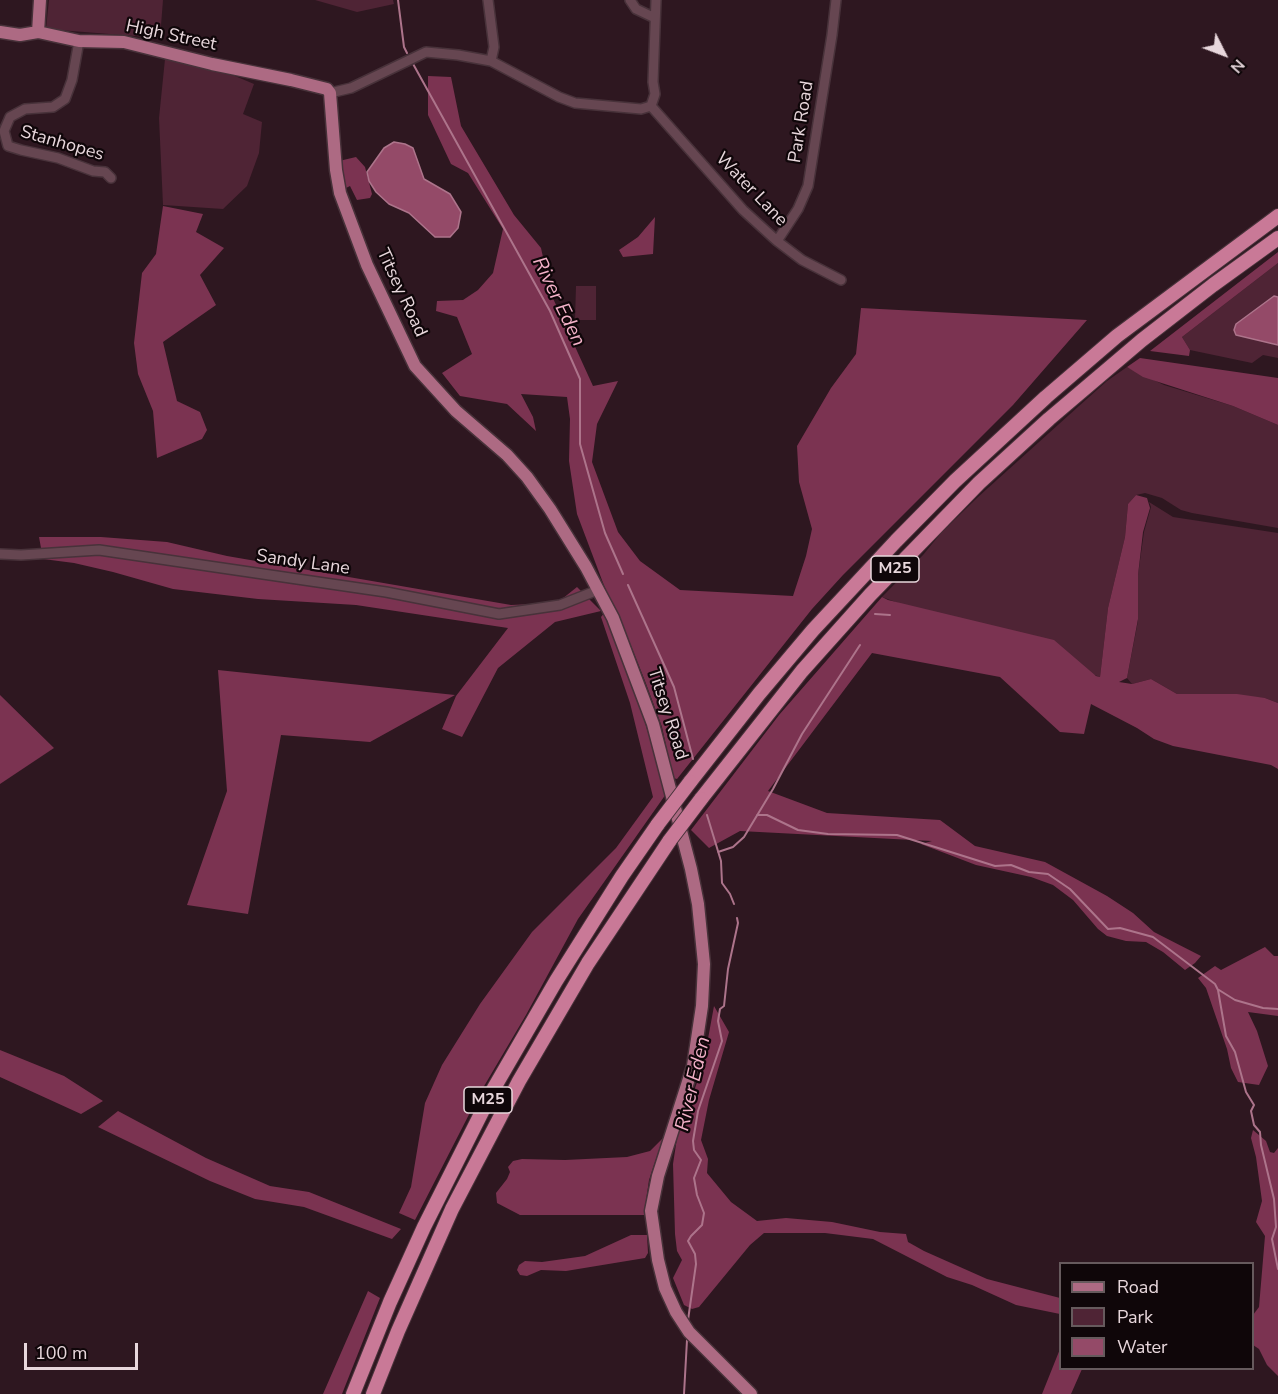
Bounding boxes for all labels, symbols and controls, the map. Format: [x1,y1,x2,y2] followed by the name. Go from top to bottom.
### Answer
[124,16,218,56] street label: High Street
[1194,24,1254,84] north arrow
[1225,54,1250,78] text: N
[785,80,819,164] street label: Park Road
[18,122,106,166] street label: Stanhopes
[710,149,792,231] street label: Water Lane
[371,245,431,341] street label: Titsey Road
[526,253,590,351] water label: River Eden
[255,546,351,580] street label: Sandy Lane
[871,556,919,582] road number: M25
[642,665,692,763] street label: Titsey Road
[671,1034,717,1134] water label: River Eden
[464,1087,512,1113] road number: M25
[1059,1262,1254,1370] legend
[1117,1275,1159,1299] text: Road
[1117,1305,1153,1329] text: Park
[27,1331,141,1369] scale bar
[1117,1335,1168,1359] text: Water
[35,1341,87,1365] text: 100 m

